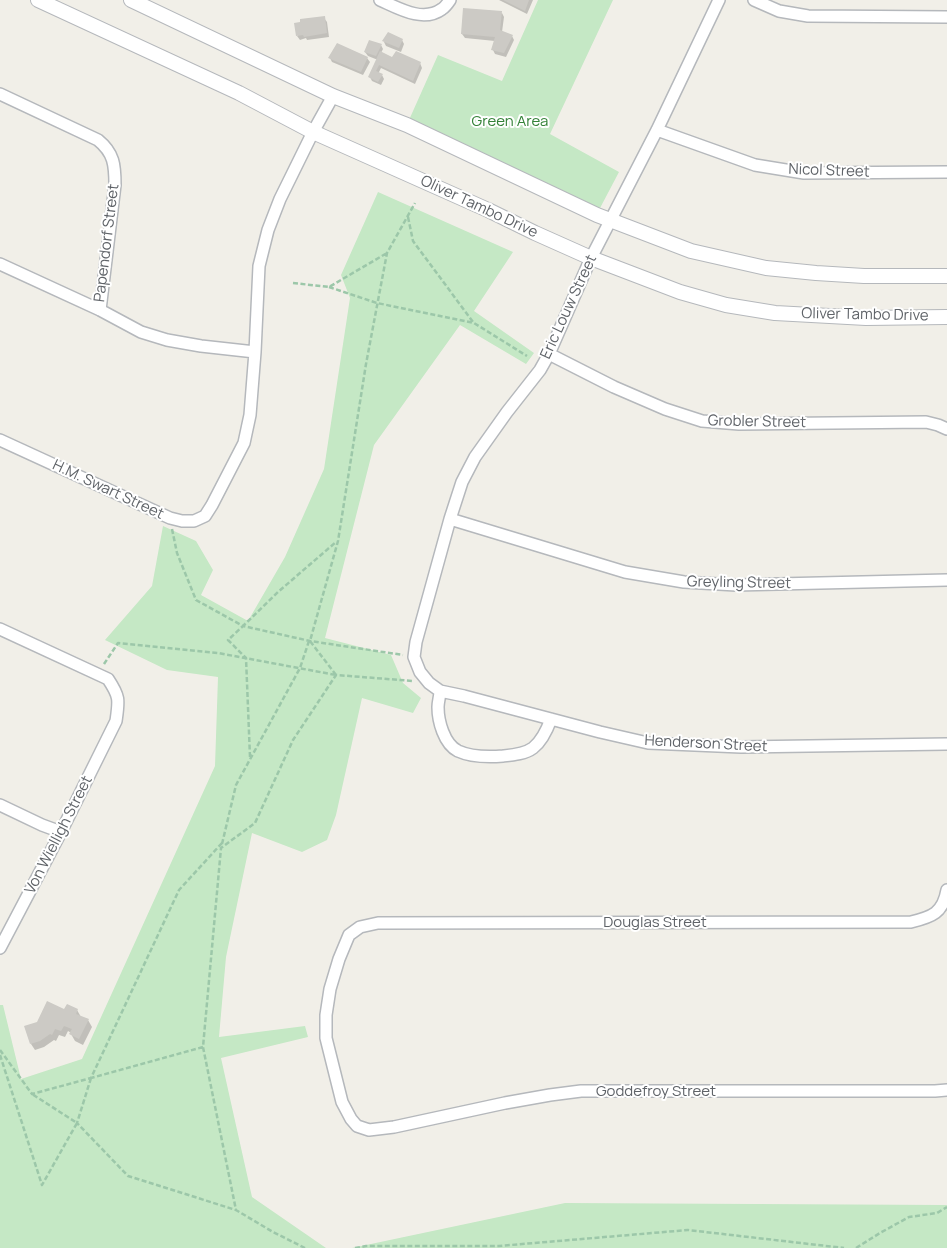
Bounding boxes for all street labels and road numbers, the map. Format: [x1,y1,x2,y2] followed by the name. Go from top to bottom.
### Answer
[788,161,870,181] street label: Nicol Street
[418,172,540,242] street label: Oliver Tambo Drive
[91,183,123,303] street label: Papendorf Street
[537,252,601,362] street label: Eric Louw Street
[801,305,929,325] street label: Oliver Tambo Drive
[708,412,806,432] street label: Grobler Street
[50,456,166,524] street label: H.M. Swart Street
[687,573,791,593] street label: Greyling Street
[644,732,768,756] street label: Henderson Street
[21,773,97,897] street label: Von Wielligh Street
[603,914,707,932] street label: Douglas Street
[596,1083,716,1101] street label: Goddefroy Street

